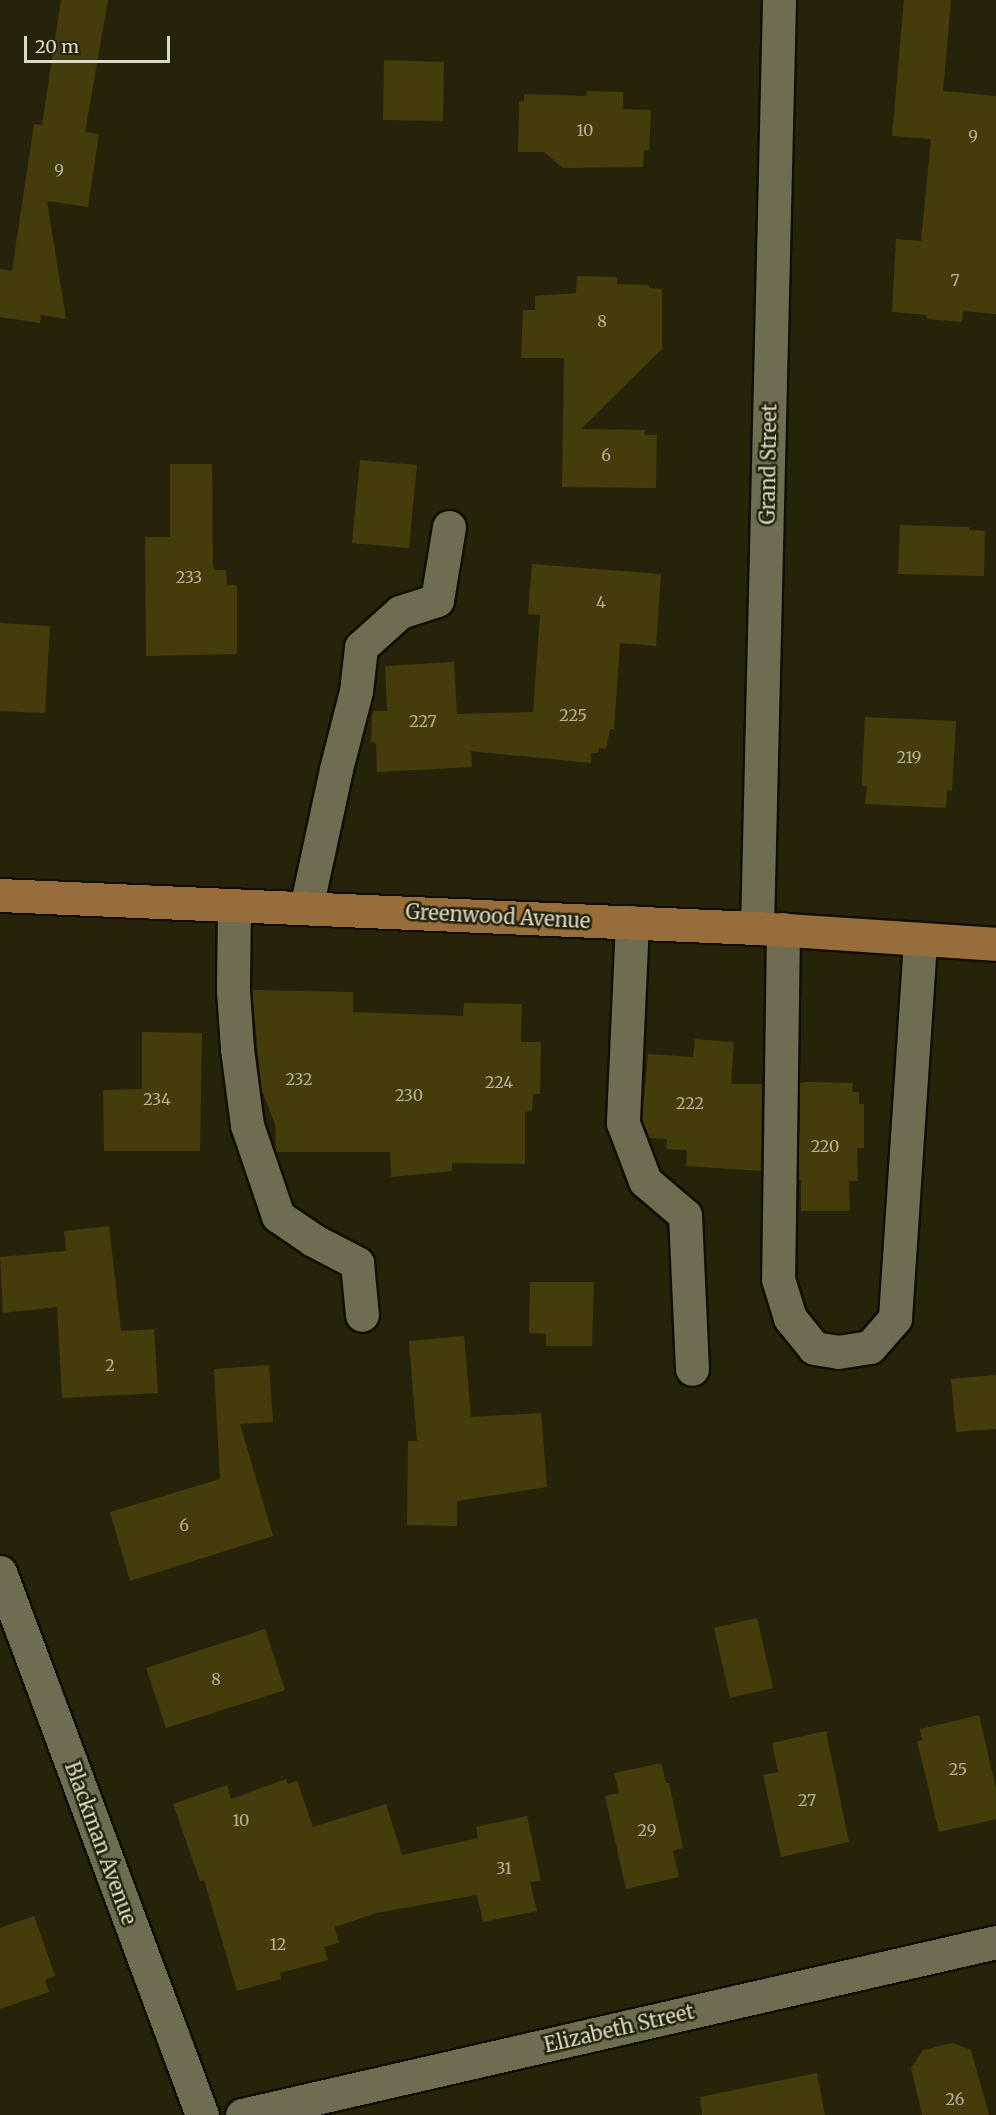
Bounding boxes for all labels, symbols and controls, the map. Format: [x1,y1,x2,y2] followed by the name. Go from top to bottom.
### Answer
[27,24,172,62] scale bar
[35,35,79,58] text: 20 m
[577,120,593,140] house number: 10
[968,126,978,146] house number: 9
[54,160,64,180] house number: 9
[950,270,960,290] house number: 7
[597,311,607,331] house number: 8
[755,403,781,525] street label: Grand Street
[601,445,611,465] house number: 6
[176,567,202,587] house number: 233
[596,592,606,612] house number: 4
[559,705,587,725] house number: 225
[409,711,437,731] house number: 227
[896,747,922,767] house number: 219
[405,899,591,933] street label: Greenwood Avenue
[285,1069,313,1089] house number: 232
[485,1072,513,1092] house number: 224
[395,1085,423,1105] house number: 230
[143,1089,171,1109] house number: 234
[676,1093,704,1113] house number: 222
[811,1136,839,1156] house number: 220
[105,1355,115,1375] house number: 2
[179,1515,189,1535] house number: 6
[211,1669,221,1689] house number: 8
[60,1758,142,1928] street label: Blackman Avenue
[949,1759,967,1779] house number: 25
[798,1790,816,1810] house number: 27
[233,1810,249,1830] house number: 10
[638,1820,656,1840] house number: 29
[496,1858,512,1878] house number: 31
[270,1934,286,1954] house number: 12
[542,1999,696,2057] street label: Elizabeth Street
[946,2089,964,2109] house number: 26

